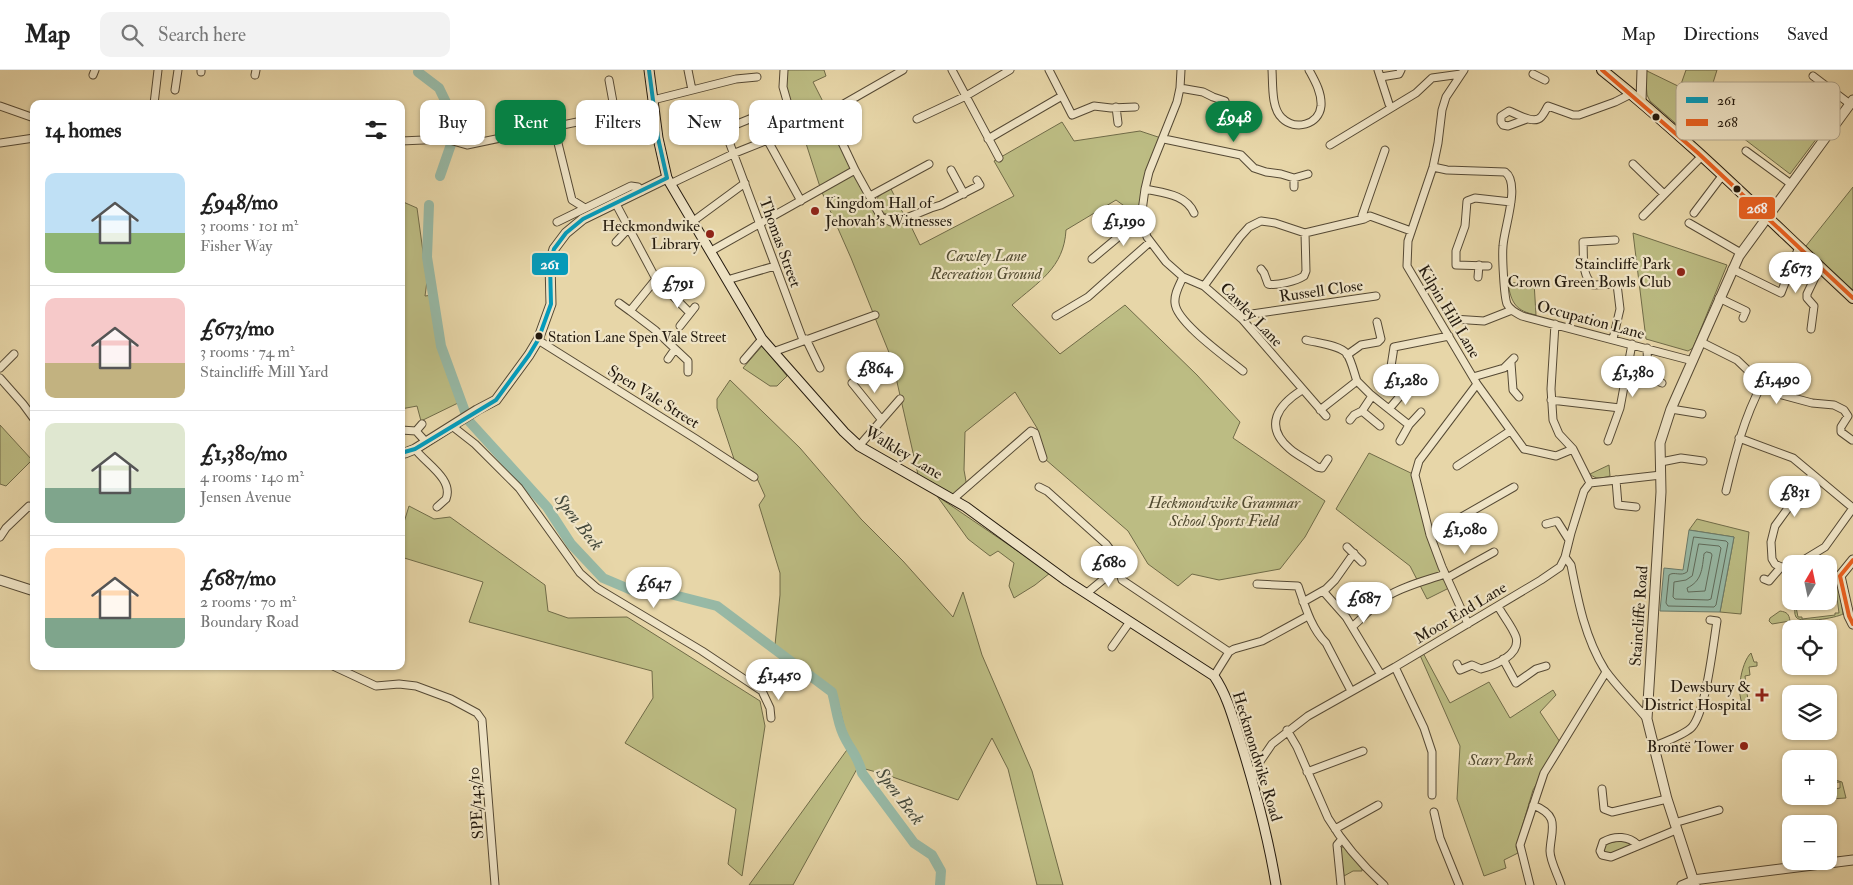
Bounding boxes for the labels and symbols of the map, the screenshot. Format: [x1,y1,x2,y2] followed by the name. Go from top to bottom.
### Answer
[1676,82,1840,140] legend
[1717,92,1736,109] text: 261
[1204,100,1264,143] pin: £948
[1651,112,1661,122] unlabelled marker
[1717,114,1738,131] text: 268
[1732,184,1742,194] unlabelled marker
[824,193,952,232] place label: Kingdom Hall of Jehovah's Witnesses
[755,195,806,290] street label: Thomas Street
[1738,196,1776,220] line badge: 268
[1747,200,1768,217] text: 268
[1083,204,1165,247] pin: £1,190
[809,205,821,217] marker: Kingdom Hall of Jehovah's Witnesses
[602,216,701,254] place label: Heckmondwike Library
[704,228,716,240] marker: Heckmondwike Library
[930,246,1043,284] park label: Cawley Lane Recreation Ground
[531,252,569,276] line badge: 261
[1766,252,1826,294] pin: £673
[1507,254,1671,292] place label: Staincliffe Park Crown Green Bowls Club
[540,256,560,273] text: 261
[1413,261,1485,363] street label: Kilpin Hill Lane
[648,266,708,309] pin: £791
[1675,266,1687,278] marker: Staincliffe Park Crown Green Bowls Club
[1278,275,1365,307] street label: Russell Close
[1216,278,1287,351] street label: Cawley Lane
[1534,296,1647,345] street label: Occupation Lane
[548,328,727,348] place label: Station Lane Spen Vale Street
[534,331,544,341] marker: Station Lane Spen Vale Street
[845,352,905,394] pin: £864
[1592,356,1674,398] pin: £1,380
[603,361,703,434] street label: Spen Vale Street
[1736,362,1818,405] pin: £1,490
[1365,364,1447,406] pin: £1,280
[860,421,946,484] street label: Walkley Lane
[1765,476,1825,518] pin: £831
[548,488,608,556] water label: Spen Beck
[1147,493,1301,531] park label: Heckmondwike Grammar School Sports Field
[1424,512,1506,555] pin: £1,080
[1079,546,1139,588] pin: £680
[1782,555,1838,610] north arrow
[1626,565,1652,667] street label: Staincliffe Road
[624,566,684,609] pin: £647
[1411,577,1510,648] street label: Moor End Lane
[1334,582,1394,624] pin: £687
[738,658,820,701] pin: £1,450
[1644,677,1751,716] place label: Dewsbury & District Hospital
[1755,688,1769,702] marker: Dewsbury & District Hospital
[1228,689,1286,824] street label: Heckmondwike Road
[1647,737,1734,757] place label: Brontë Tower
[1738,740,1750,752] marker: Brontë Tower
[1467,750,1534,770] park label: Scarr Park
[870,762,929,830] water label: Spen Beck
[463,766,488,840] street label: SPE/143/10

